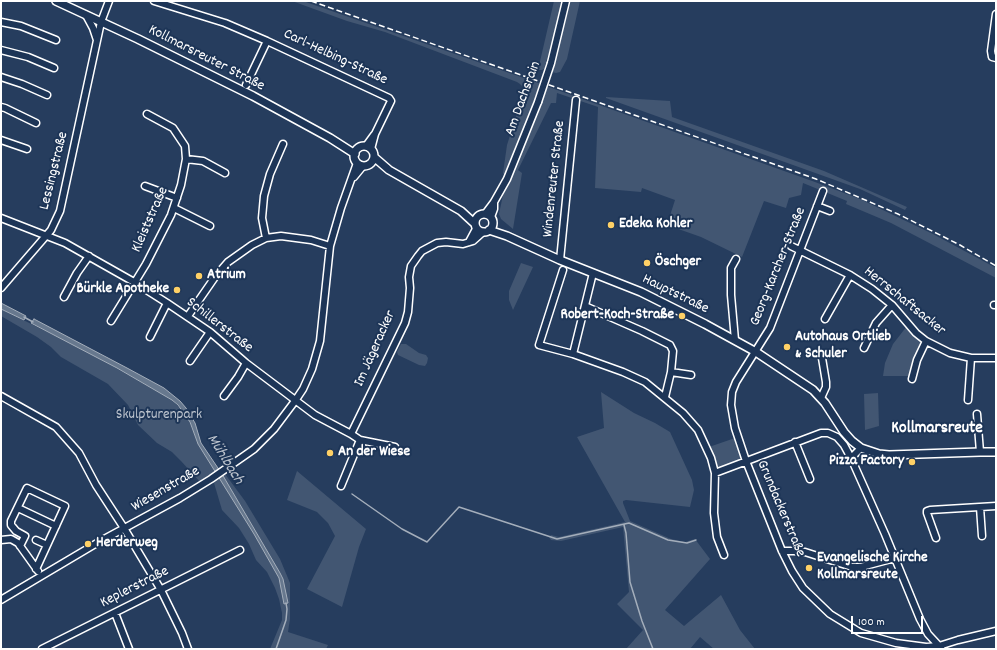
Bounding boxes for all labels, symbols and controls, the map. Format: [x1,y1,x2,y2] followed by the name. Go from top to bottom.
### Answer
[145,22,267,96] street label: Kollmarsreuter Straße
[280,26,390,90] street label: Carl-Helbing-Straße
[502,59,546,139] street label: Am Dachsrain
[540,120,570,238] street label: Windenreuter Straße
[37,130,73,212] street label: Lessingstraße
[129,184,173,256] street label: Kleiststraße
[747,205,811,329] street label: Georg-Karcher-Straße
[619,216,692,234] place label: Edeka Kohler
[606,220,616,230] marker: Edeka Kohler
[655,254,701,272] place label: Öschger
[642,258,652,268] marker: Öschger
[859,263,949,341] street label: Herrschaftsacker
[207,267,246,285] place label: Atrium
[194,271,204,281] marker: Atrium
[639,271,711,319] street label: Hauptstraße
[77,281,169,299] place label: Bürkle Apotheke
[172,285,182,295] marker: Bürkle Apotheke
[182,294,256,358] street label: Schillerstraße
[561,307,674,325] place label: Robert-Koch-Straße
[351,308,401,390] street label: Im Jägeracker
[677,311,687,321] marker: Robert-Koch-Straße
[795,329,891,364] place label: Autohaus Ortlieb & Schuler
[782,342,792,352] marker: Autohaus Ortlieb & Schuler
[116,407,202,425] park label: Skulpturenpark
[891,420,983,440] district label: Kollmarsreute
[201,431,247,489] water label: Mühlbach
[338,444,410,462] place label: An der Wiese
[325,448,335,458] marker: An der Wiese
[829,453,904,471] place label: Pizza Factory
[907,457,917,467] marker: Pizza Factory
[752,458,808,560] street label: Grundackerstraße
[129,463,203,517] street label: Wiesenstraße
[96,535,158,553] place label: Herderweg
[83,539,93,549] marker: Herderweg
[817,550,928,585] place label: Evangelische Kirche Kollmarsreute
[98,563,172,613] street label: Keplerstraße
[804,563,814,573] marker: Evangelische Kirche Kollmarsreute
[853,608,925,634] scale bar
[858,614,885,631] text: 100 m

